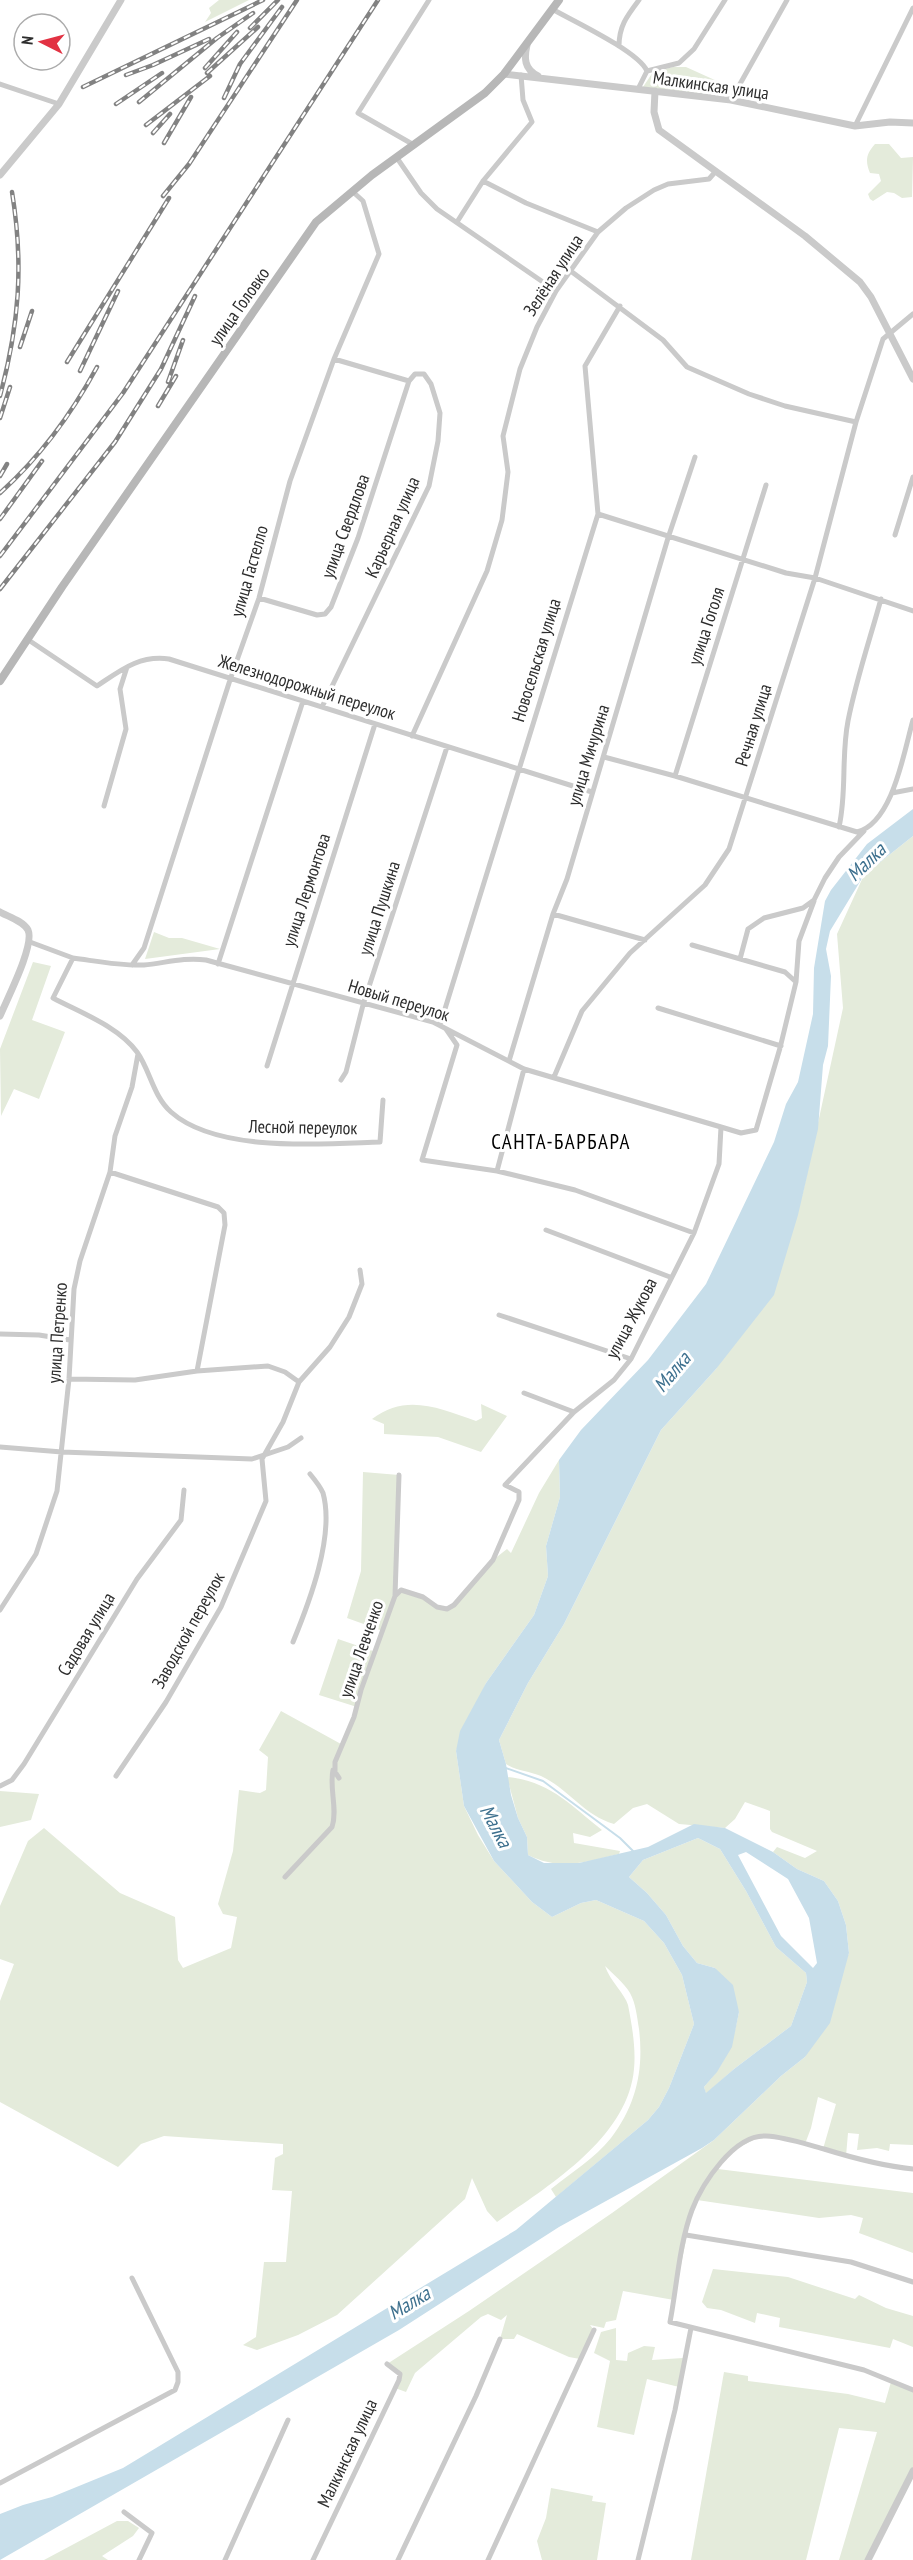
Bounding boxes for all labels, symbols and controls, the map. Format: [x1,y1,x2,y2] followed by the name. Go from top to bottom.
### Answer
[12,12,72,72] north arrow
[17,35,37,46] text: N
[652,65,770,105] street label: Малкинская улица
[518,230,588,320] street label: Зелёная улица
[204,262,274,350] street label: улица Головко
[316,471,374,581] street label: улица Свердлова
[359,473,425,581] street label: Карьерная улица
[225,522,273,619] street label: улица Гастелло
[683,584,729,668] street label: улица Гоголя
[506,596,566,724] street label: Новосельская улица
[215,649,398,725] street label: Железнодорожный переулок
[730,681,776,769] street label: Речная улица
[562,702,614,808] street label: улица Мичурина
[277,830,335,950] street label: улица Лермонтова
[841,836,892,887] water label: Малка
[353,858,405,958] street label: улица Пушкина
[345,974,453,1026] street label: Новый переулок
[247,1115,358,1139] street label: Лесной переулок
[491,1128,631,1155] district label: САНТА-БАРБАРА
[600,1274,662,1362] street label: улица Жукова
[42,1282,72,1384] street label: улица Петренко
[648,1346,697,1397] water label: Малка
[147,1568,229,1692] street label: Заводской переулок
[52,1588,120,1680] street label: Садовая улица
[334,1597,388,1701] street label: улица Левченко
[474,1800,518,1853] water label: Малка
[383,2280,436,2326] water label: Малка
[312,2395,382,2511] street label: Малкинская улица

